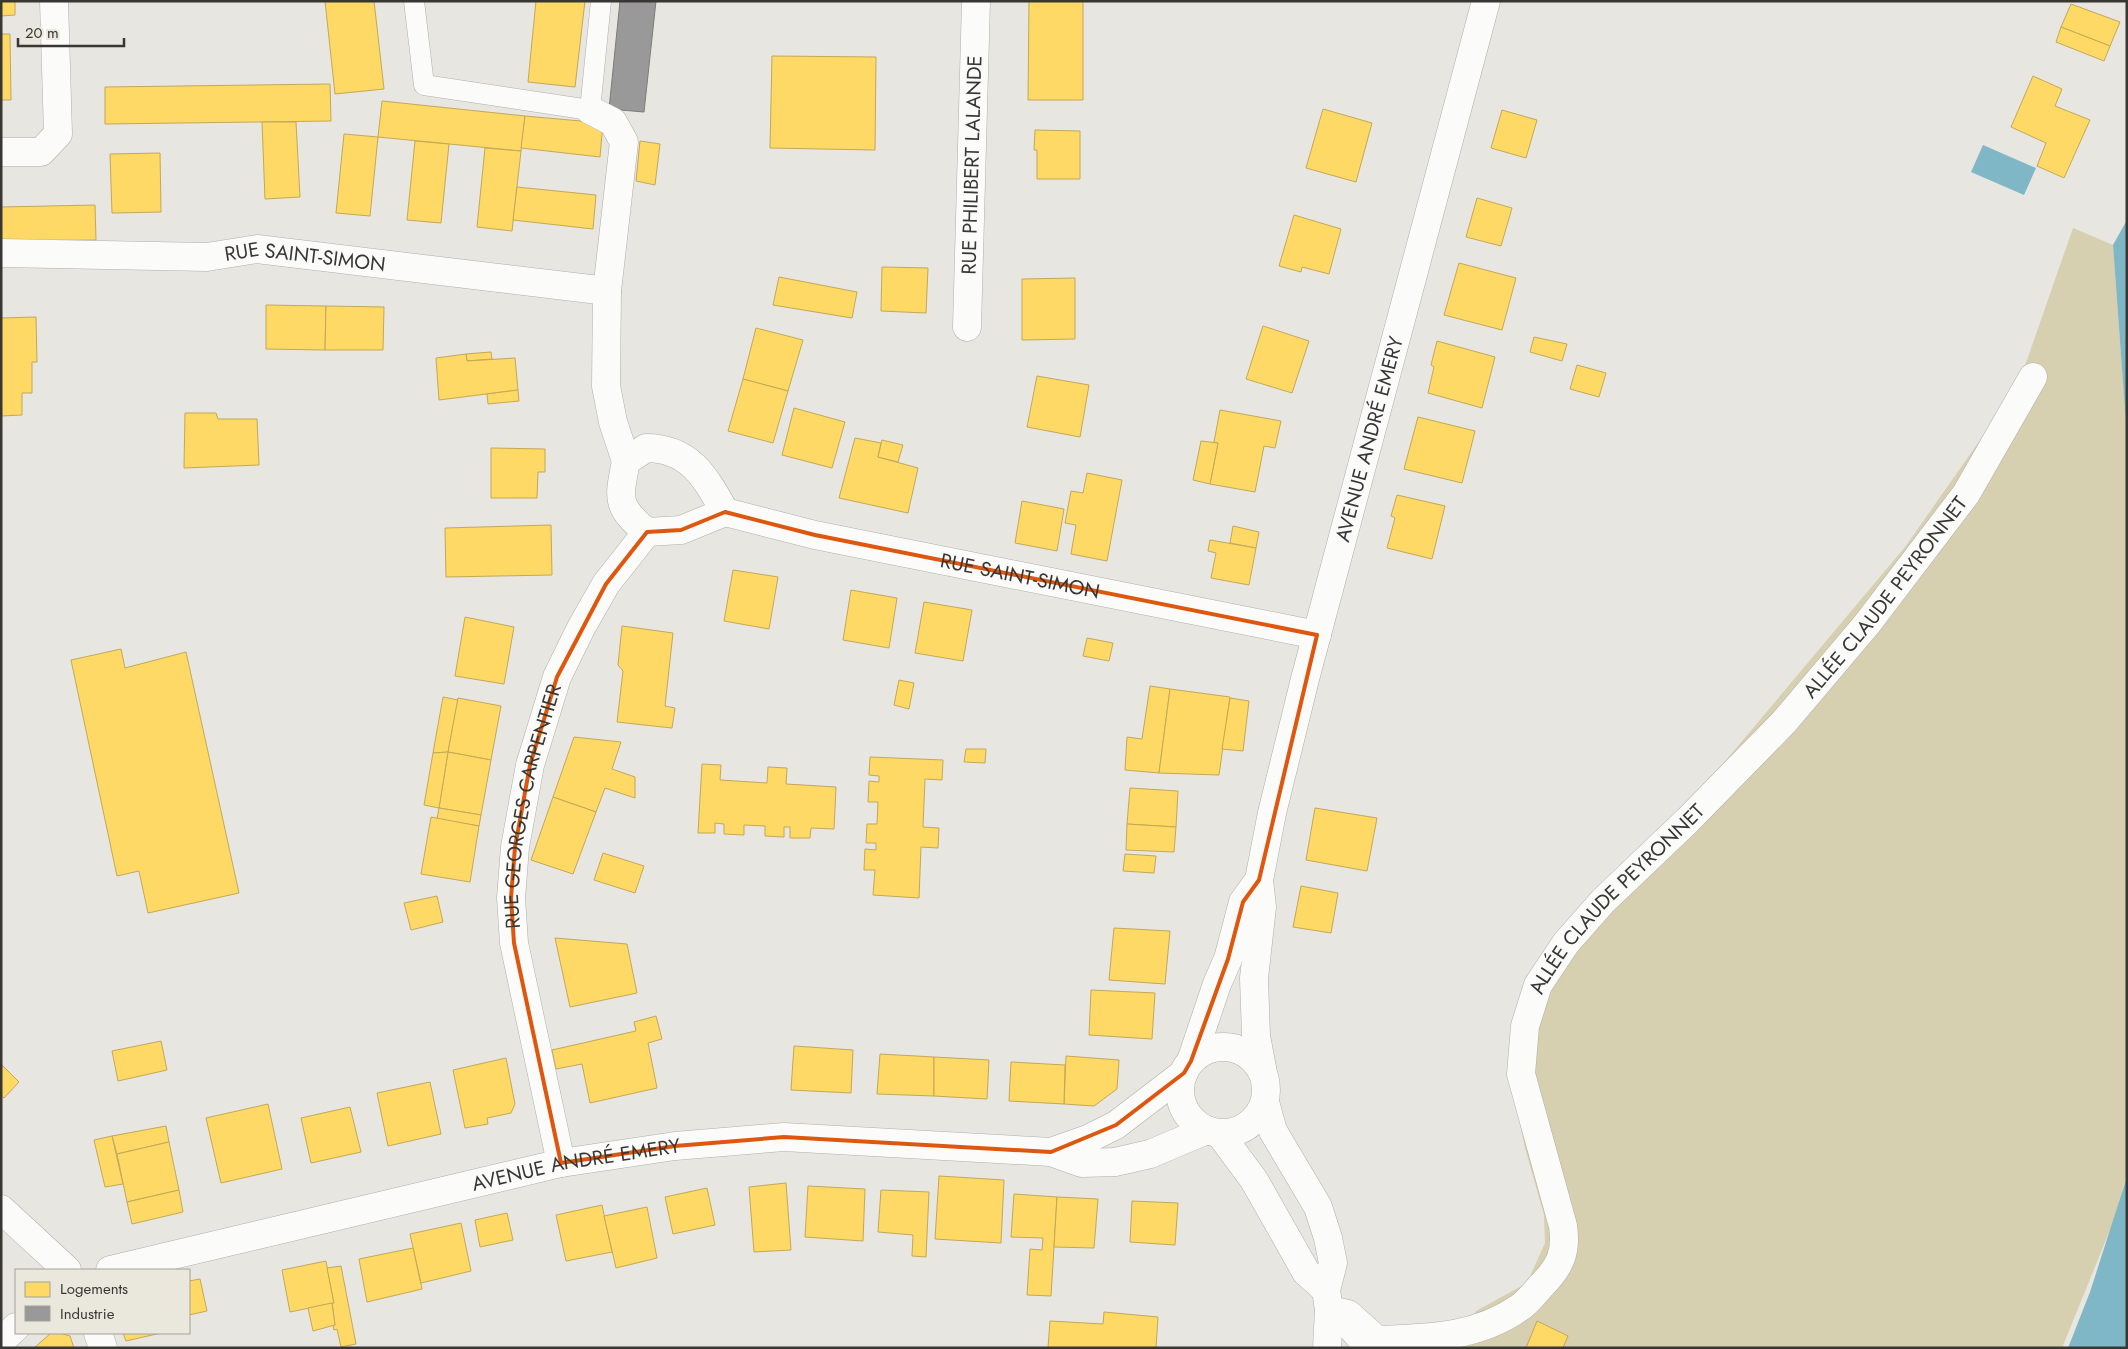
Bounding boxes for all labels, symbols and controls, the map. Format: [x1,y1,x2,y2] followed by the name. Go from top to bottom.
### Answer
[18,15,124,47] scale bar
[25,22,59,44] text: 20 m
[954,55,989,275] street label: RUE PHILIBERT LALANDE
[222,235,387,279] street label: RUE SAINT-SIMON
[1328,332,1411,545] street label: AVENUE ANDRÉ EMERY
[1796,490,1975,705] street label: ALLÉE CLAUDE PEYRONNET
[938,546,1102,606] street label: RUE SAINT-SIMON
[497,680,569,930] street label: RUE GEORGES CARPENTIER
[1522,797,1712,998] street label: ALLÉE CLAUDE PEYRONNET
[469,1131,683,1199] street label: AVENUE ANDRÉ EMERY
[15,1269,190,1334] legend
[60,1278,128,1300] text: Logements
[60,1303,115,1325] text: Industrie

